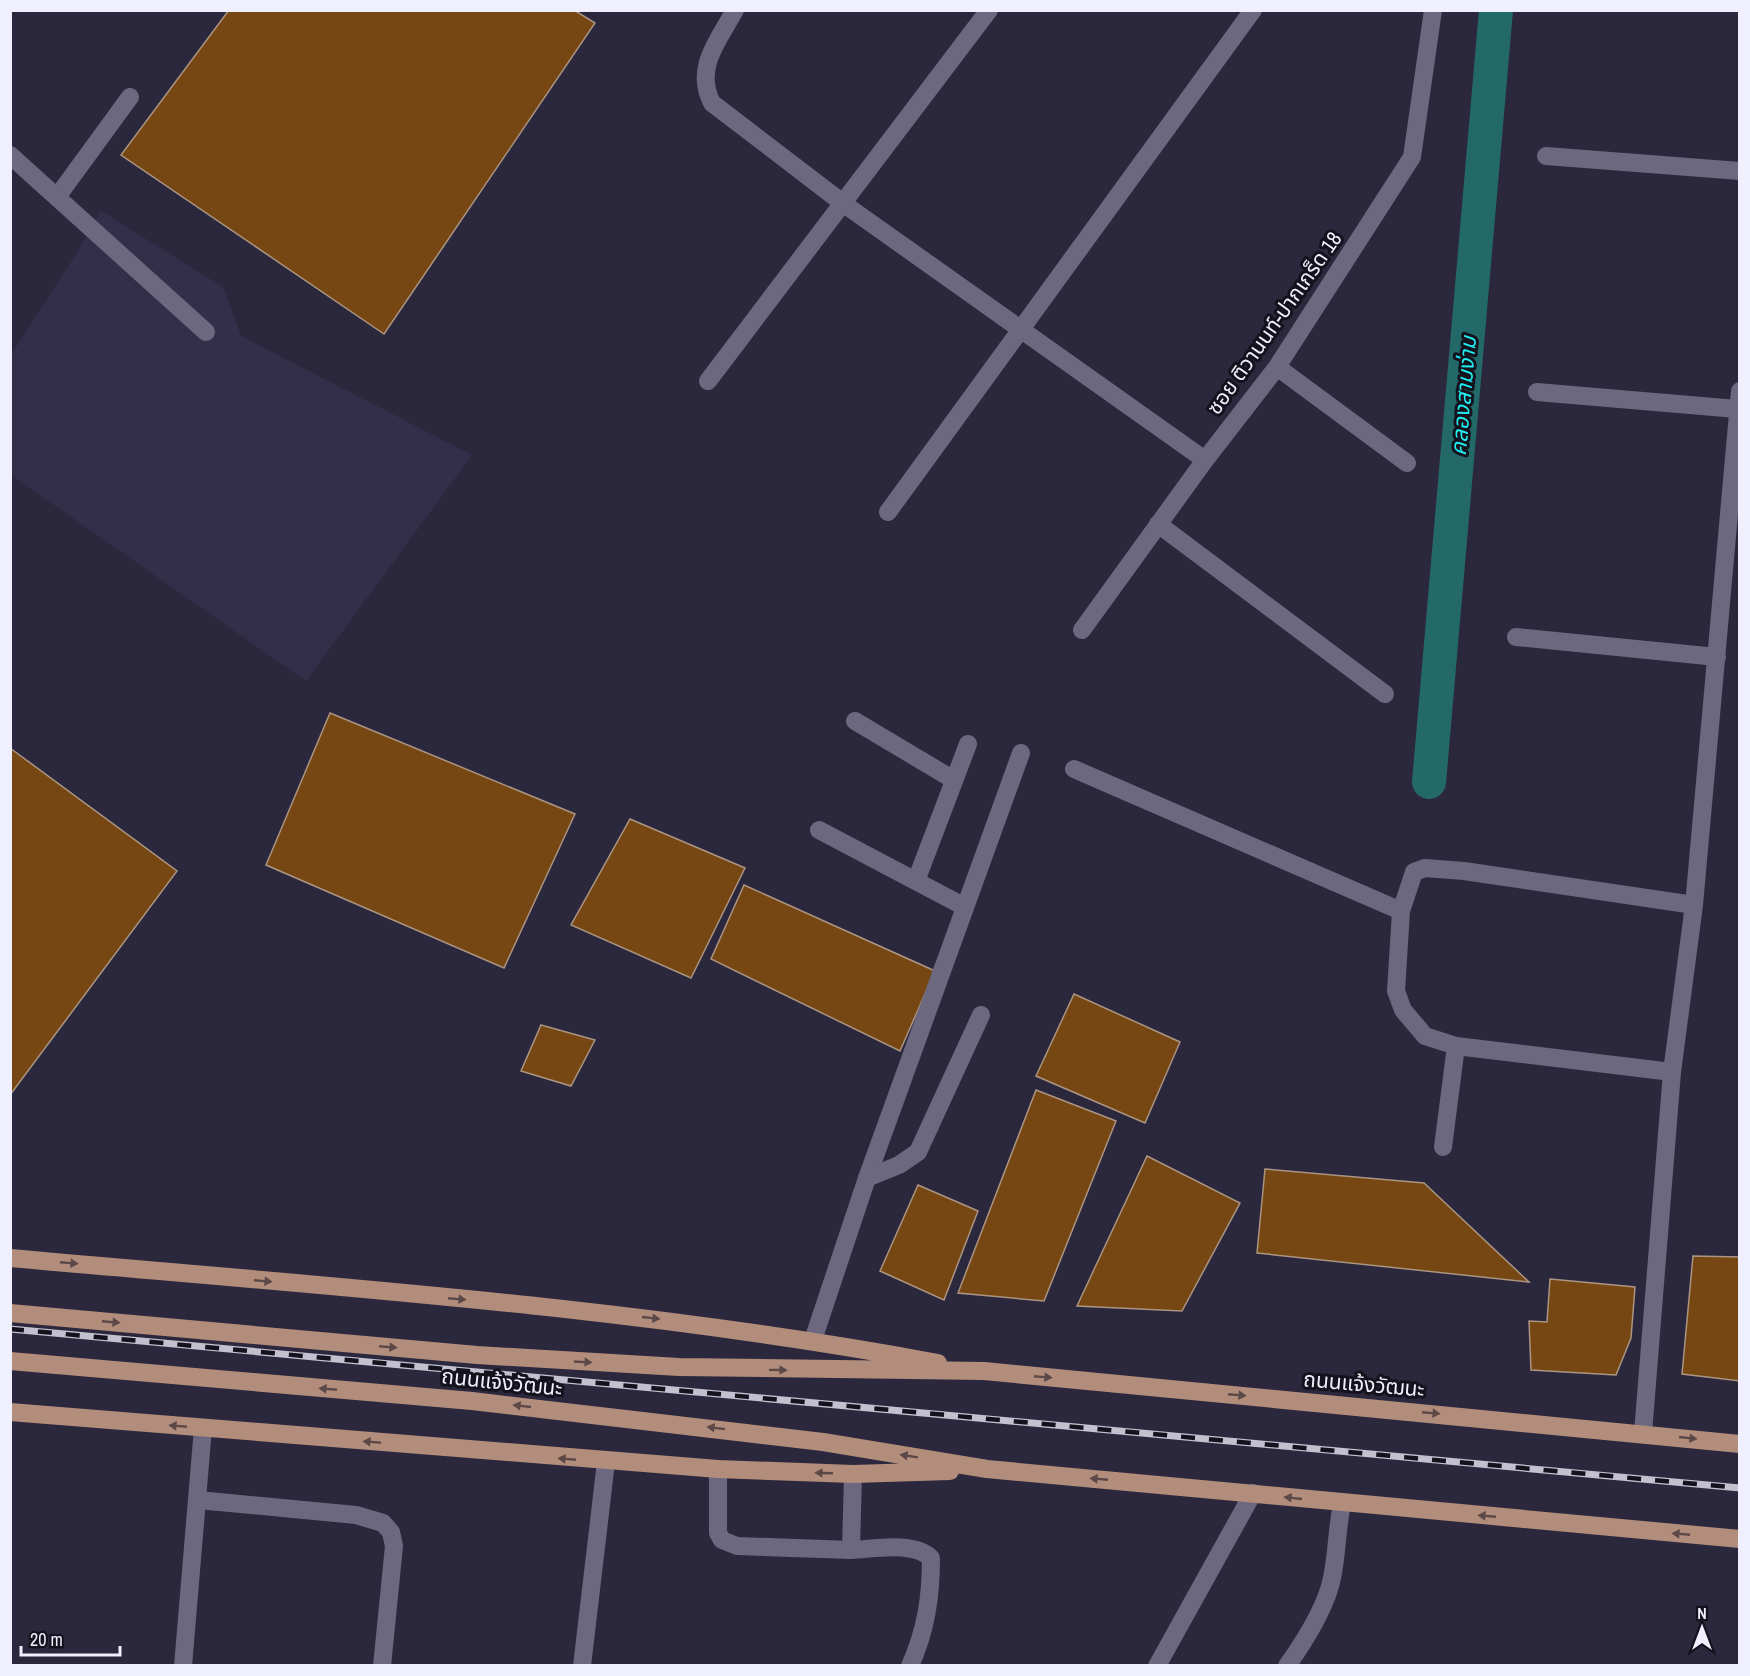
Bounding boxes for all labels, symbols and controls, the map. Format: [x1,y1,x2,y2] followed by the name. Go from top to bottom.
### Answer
[1200,226,1348,420] street label: ซอย ติวานนท์-ปากเกร็ด 18
[1443,334,1483,457] water label: คลองสามง่าม
[59,1258,78,1268] one-way arrow
[253,1276,272,1286] one-way arrow
[448,1294,467,1304] one-way arrow
[642,1314,661,1323] one-way arrow
[101,1317,120,1327] one-way arrow
[379,1342,398,1352] one-way arrow
[573,1357,592,1366] one-way arrow
[440,1361,564,1403] street label: ถนนแจ้งวัฒนะ
[1302,1364,1426,1404] street label: ถนนแจ้งวัฒนะ
[768,1365,787,1375] one-way arrow
[1033,1372,1052,1382] one-way arrow
[319,1384,338,1393] one-way arrow
[1227,1390,1246,1400] one-way arrow
[513,1401,532,1411] one-way arrow
[1421,1408,1440,1418] one-way arrow
[168,1421,187,1431] one-way arrow
[707,1424,726,1433] one-way arrow
[1678,1433,1697,1443] one-way arrow
[363,1438,382,1447] one-way arrow
[899,1451,918,1460] one-way arrow
[557,1454,576,1464] one-way arrow
[815,1468,834,1478] one-way arrow
[1089,1474,1108,1484] one-way arrow
[1283,1493,1302,1503] one-way arrow
[1477,1511,1496,1521] one-way arrow
[1672,1529,1691,1539] one-way arrow
[1672,1598,1732,1658] north arrow
[1697,1602,1707,1624] text: N
[21,1619,120,1657] scale bar
[30,1627,63,1652] text: 20 m

